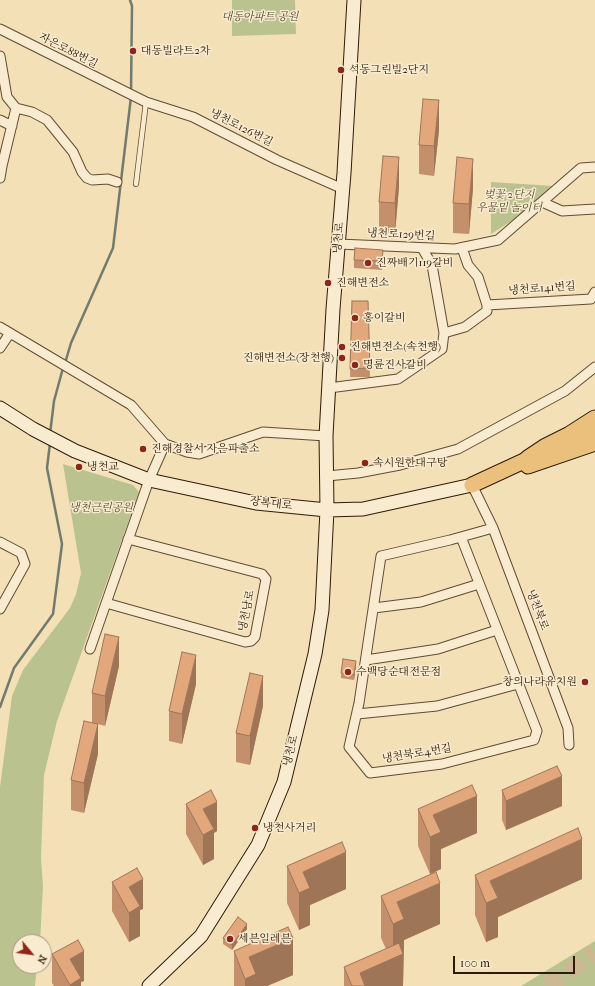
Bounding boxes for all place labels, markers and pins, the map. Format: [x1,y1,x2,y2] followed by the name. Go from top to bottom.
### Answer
[141,44,210,58] place label: 대동빌라트2차
[128,46,138,56] marker: 대동빌라트2차
[349,63,429,77] place label: 석동그린빌2단지
[336,65,346,75] marker: 석동그린빌2단지
[376,256,453,270] place label: 진짜배기119갈비
[363,258,373,268] marker: 진짜배기119갈비
[336,276,389,290] place label: 진해변전소
[323,278,333,288] marker: 진해변전소
[363,311,406,325] place label: 홍이갈비
[350,313,360,323] marker: 홍이갈비
[350,340,441,354] place label: 진해변전소(속천행)
[337,342,347,352] marker: 진해변전소(속천행)
[243,351,334,365] place label: 진해변전소(장천행)
[337,353,347,363] marker: 진해변전소(장천행)
[363,358,427,372] place label: 명륜진사갈비
[350,360,360,370] marker: 명륜진사갈비
[151,442,260,456] place label: 진해경찰서 자은파출소
[138,444,148,454] marker: 진해경찰서 자은파출소
[373,456,447,470] place label: 속시원한대구탕
[360,458,370,468] marker: 속시원한대구탕
[87,460,119,474] place label: 냉천교
[74,462,84,472] marker: 냉천교
[356,665,441,679] place label: 수백당순대전문점
[343,667,353,677] marker: 수백당순대전문점
[503,675,577,689] place label: 창의나라유치원
[580,677,590,687] marker: 창의나라유치원
[263,821,316,835] place label: 냉천사거리
[250,823,260,833] marker: 냉천사거리
[238,932,291,946] place label: 세븐일레븐
[225,934,235,944] marker: 세븐일레븐

